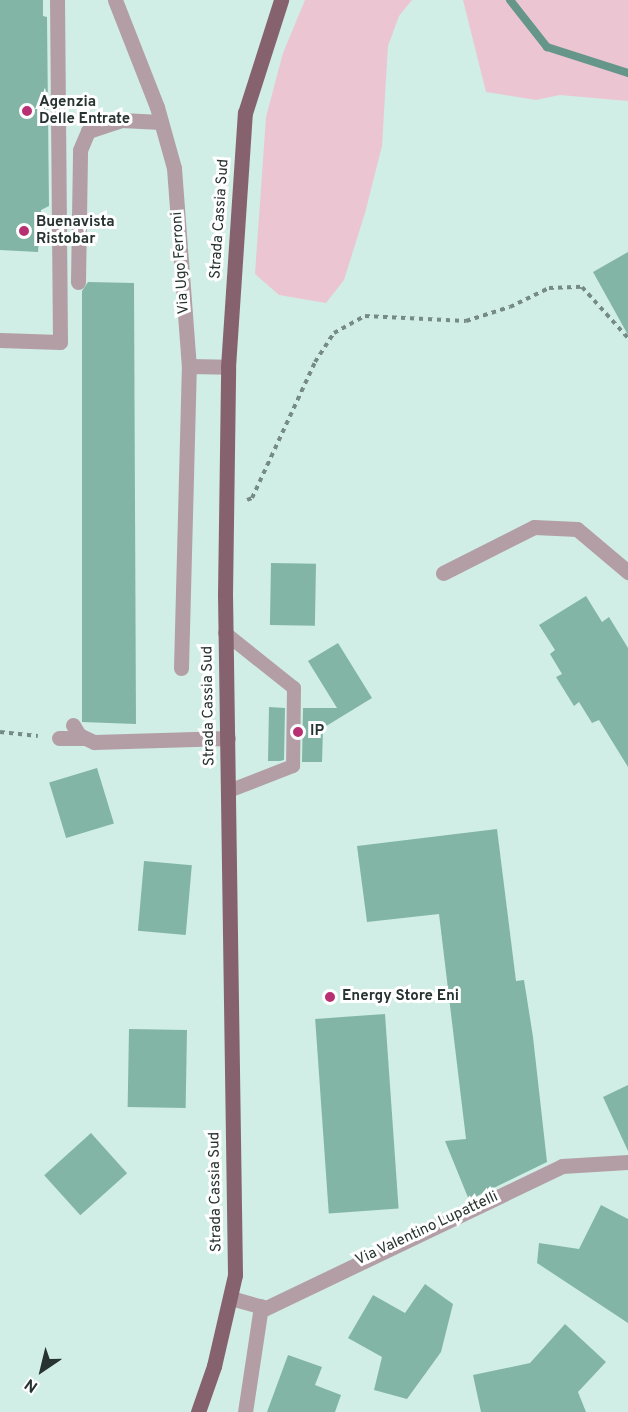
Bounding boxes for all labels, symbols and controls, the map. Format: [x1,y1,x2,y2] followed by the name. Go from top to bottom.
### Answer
[39,93,130,128] place label: Agenzia Delle Entrate
[20,104,34,118] marker: Agenzia Delle Entrate
[207,158,233,280] street label: Strada Cassia Sud
[168,211,194,315] street label: Via Ugo Ferroni
[36,213,115,248] place label: Buenavista Ristobar
[17,224,31,238] marker: Buenavista Ristobar
[199,646,219,766] street label: Strada Cassia Sud
[310,723,324,741] place label: IP
[291,725,305,739] marker: IP
[342,988,459,1006] place label: Energy Store Eni
[323,990,337,1004] marker: Energy Store Eni
[206,1132,226,1252] street label: Strada Cassia Sud
[353,1188,501,1270] street label: Via Valentino Lupattelli
[12,1340,72,1400] north arrow
[21,1373,42,1396] text: N

